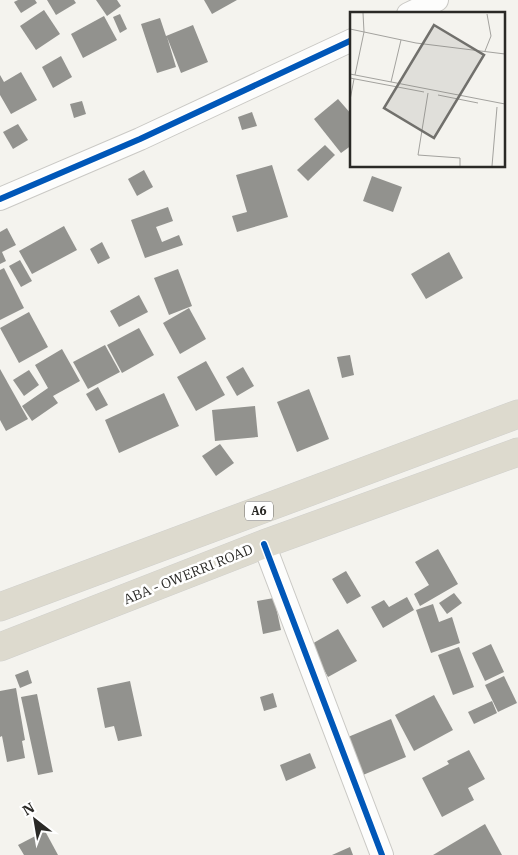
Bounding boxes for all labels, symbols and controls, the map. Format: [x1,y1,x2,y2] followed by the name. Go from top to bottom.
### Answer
[350,12,506,168] inset map
[245,502,273,520] road number: A6
[121,540,255,608] street label: ABA - OWERRI ROAD
[10,795,60,845] north arrow
[19,798,38,819] text: N

